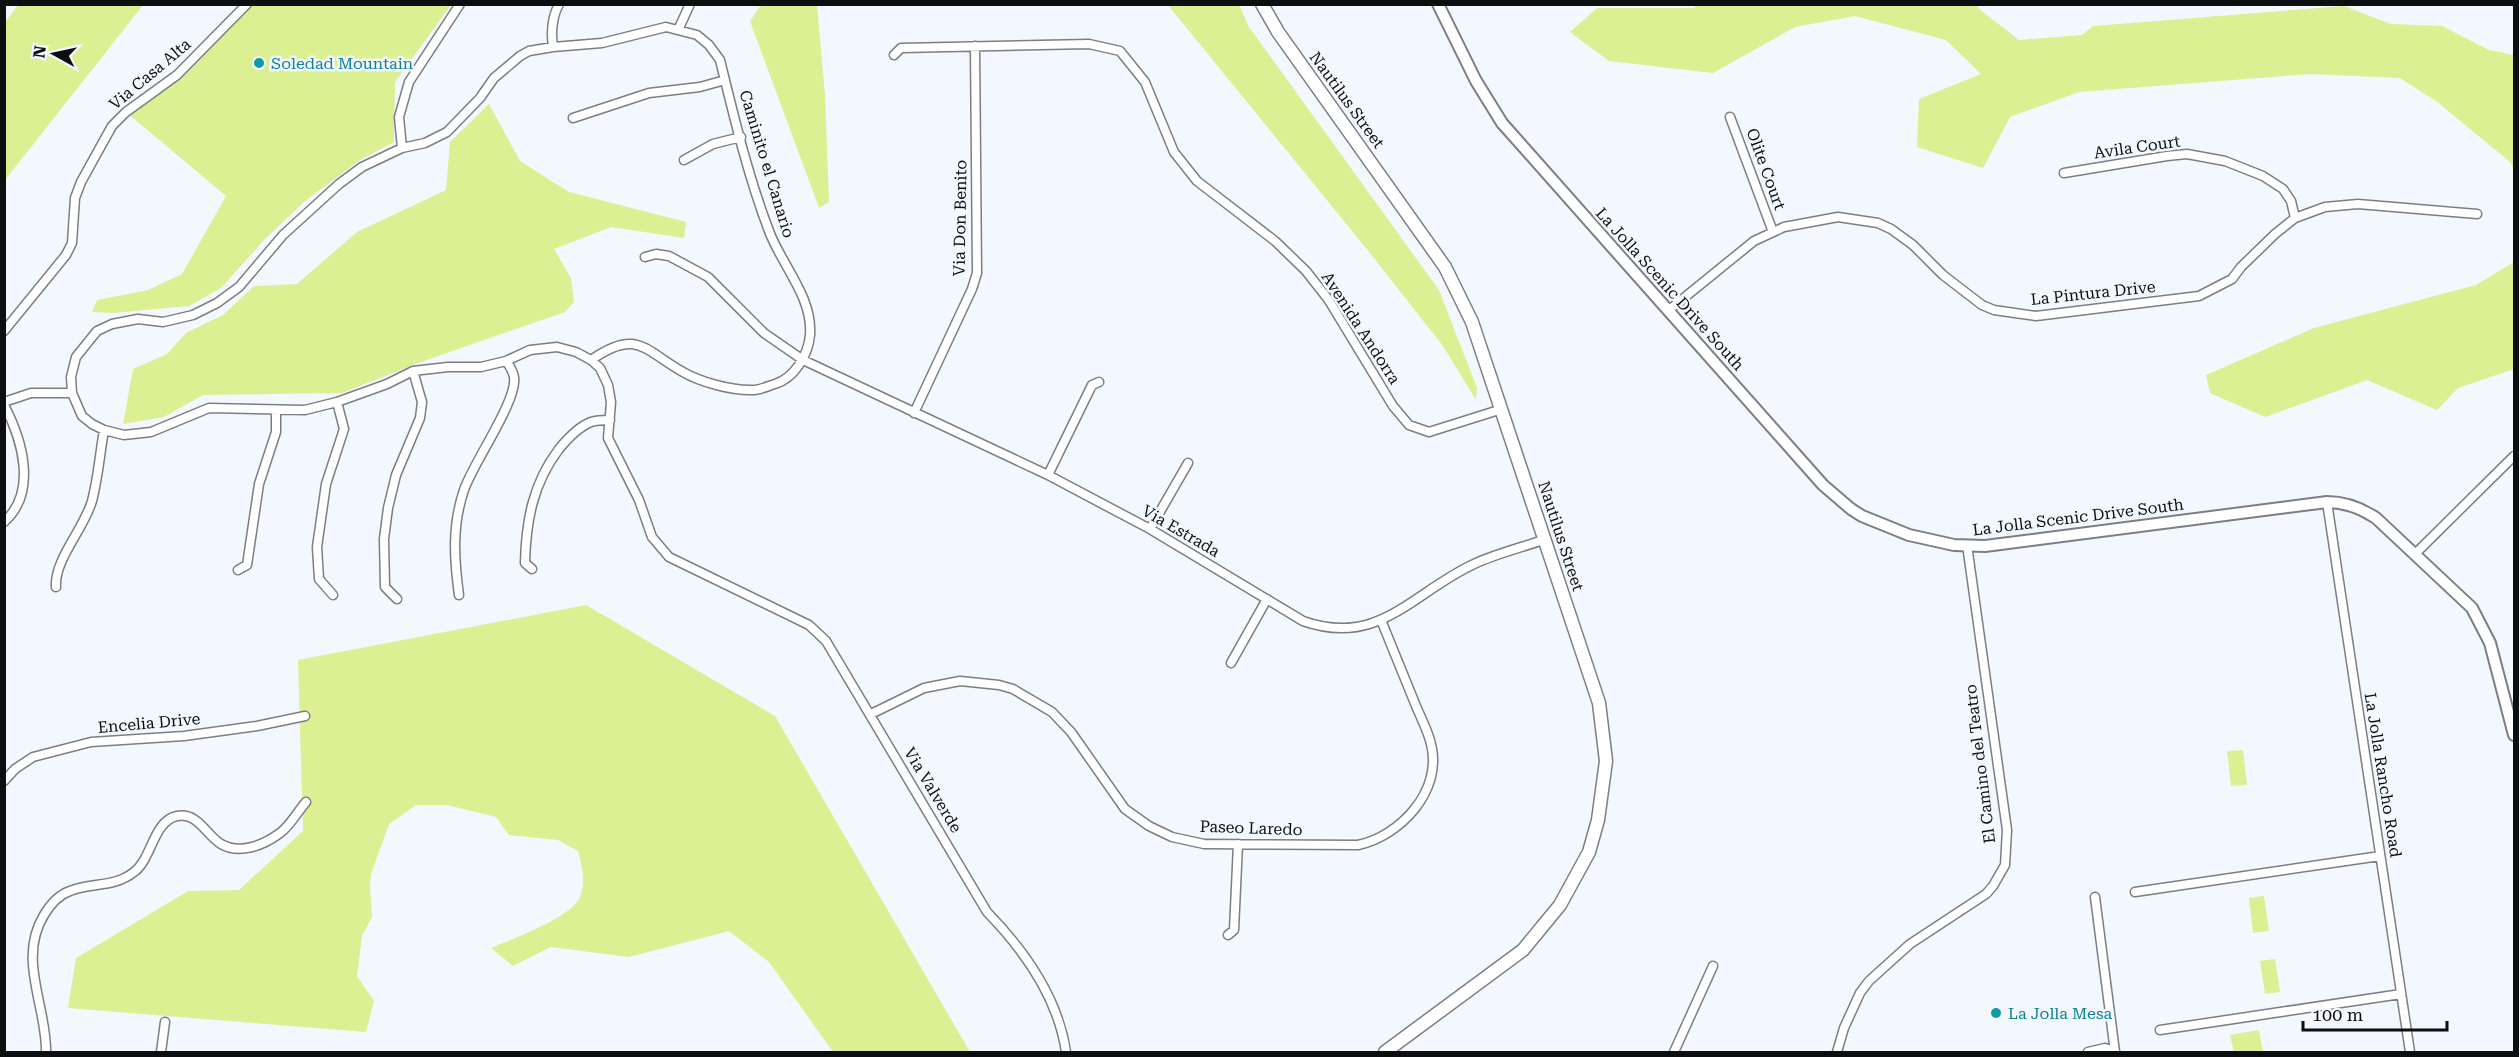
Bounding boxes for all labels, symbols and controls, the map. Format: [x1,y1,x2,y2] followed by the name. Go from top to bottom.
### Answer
[24,24,84,84] north arrow
[105,34,195,114] street label: Via Casa Alta
[29,45,50,59] text: N
[1306,48,1388,152] street label: Nautilus Street
[271,54,413,73] place label: Soledad Mountain
[252,56,266,70] marker: Soledad Mountain
[736,88,799,240] street label: Caminito el Canario
[1742,126,1790,212] street label: Olite Court
[2093,132,2181,162] street label: Avila Court
[949,160,971,276] street label: Via Don Benito
[1592,204,1748,374] street label: La Jolla Scenic Drive South
[1318,268,1405,388] street label: Avenida Andorra
[2030,277,2157,309] street label: La Pintura Drive
[1534,479,1588,593] street label: Nautilus Street
[1971,495,2185,539] street label: La Jolla Scenic Drive South
[1139,501,1224,561] street label: Via Estrada
[1961,683,1999,845] street label: El Camino del Teatro
[2361,691,2405,859] street label: La Jolla Rancho Road
[97,709,201,737] street label: Encelia Drive
[900,744,966,836] street label: Via Valverde
[1199,817,1303,839] street label: Paseo Laredo
[2303,994,2447,1032] scale bar
[2008,1004,2112,1023] place label: La Jolla Mesa
[2312,1004,2363,1025] text: 100 m
[1989,1006,2003,1020] marker: La Jolla Mesa

